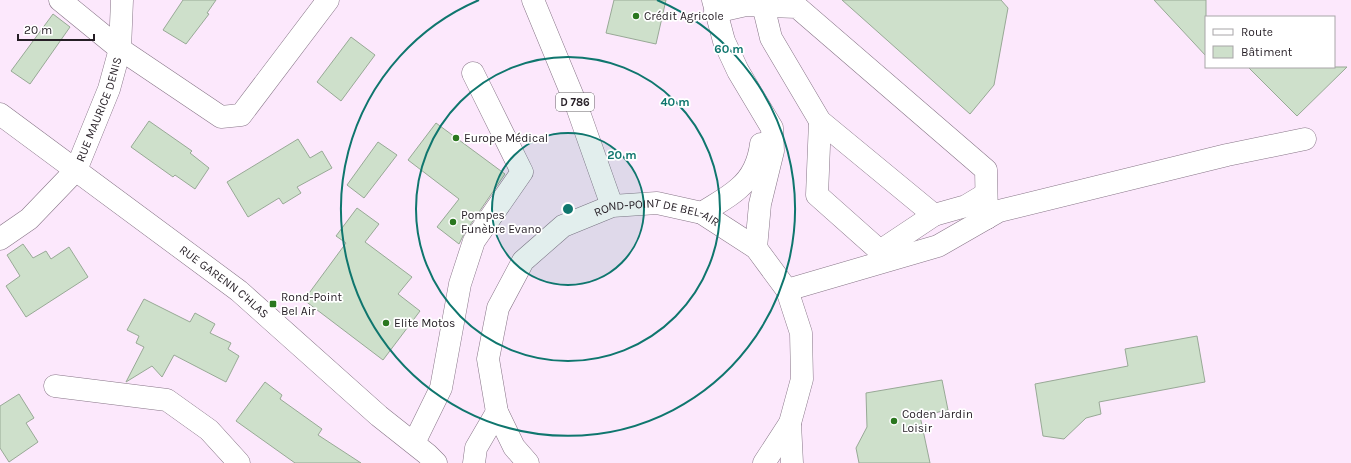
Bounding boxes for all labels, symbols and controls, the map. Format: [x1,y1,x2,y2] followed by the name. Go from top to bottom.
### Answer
[644,9,724,23] place label: Crédit Agricole
[631,11,641,21] marker: Crédit Agricole
[18,16,94,42] scale bar
[1205,16,1335,68] legend
[24,23,52,37] text: 20 m
[1241,25,1273,39] text: Route
[714,42,744,56] text: 60 m
[1241,45,1293,59] text: Bâtiment
[73,55,124,164] street label: RUE MAURICE DENIS
[556,93,594,111] road number: D 786
[660,95,690,109] text: 40 m
[464,131,548,145] place label: Europe Médical
[451,133,461,143] marker: Europe Médical
[607,148,637,162] text: 20 m
[592,196,722,229] street label: ROND-POINT DE BEL-AIR
[561,202,575,216] centre of rings
[461,208,541,236] place label: Pompes Funèbre Evano
[448,217,458,227] marker: Pompes Funèbre Evano
[177,242,272,321] street label: RUE GARENN C'HLAS
[281,290,342,318] place label: Rond-Point Bel Air
[268,299,278,309] marker: Rond-Point Bel Air
[394,316,455,330] place label: Elite Motos
[381,318,391,328] marker: Elite Motos
[902,407,973,435] place label: Coden Jardin Loisir
[889,416,899,426] marker: Coden Jardin Loisir

